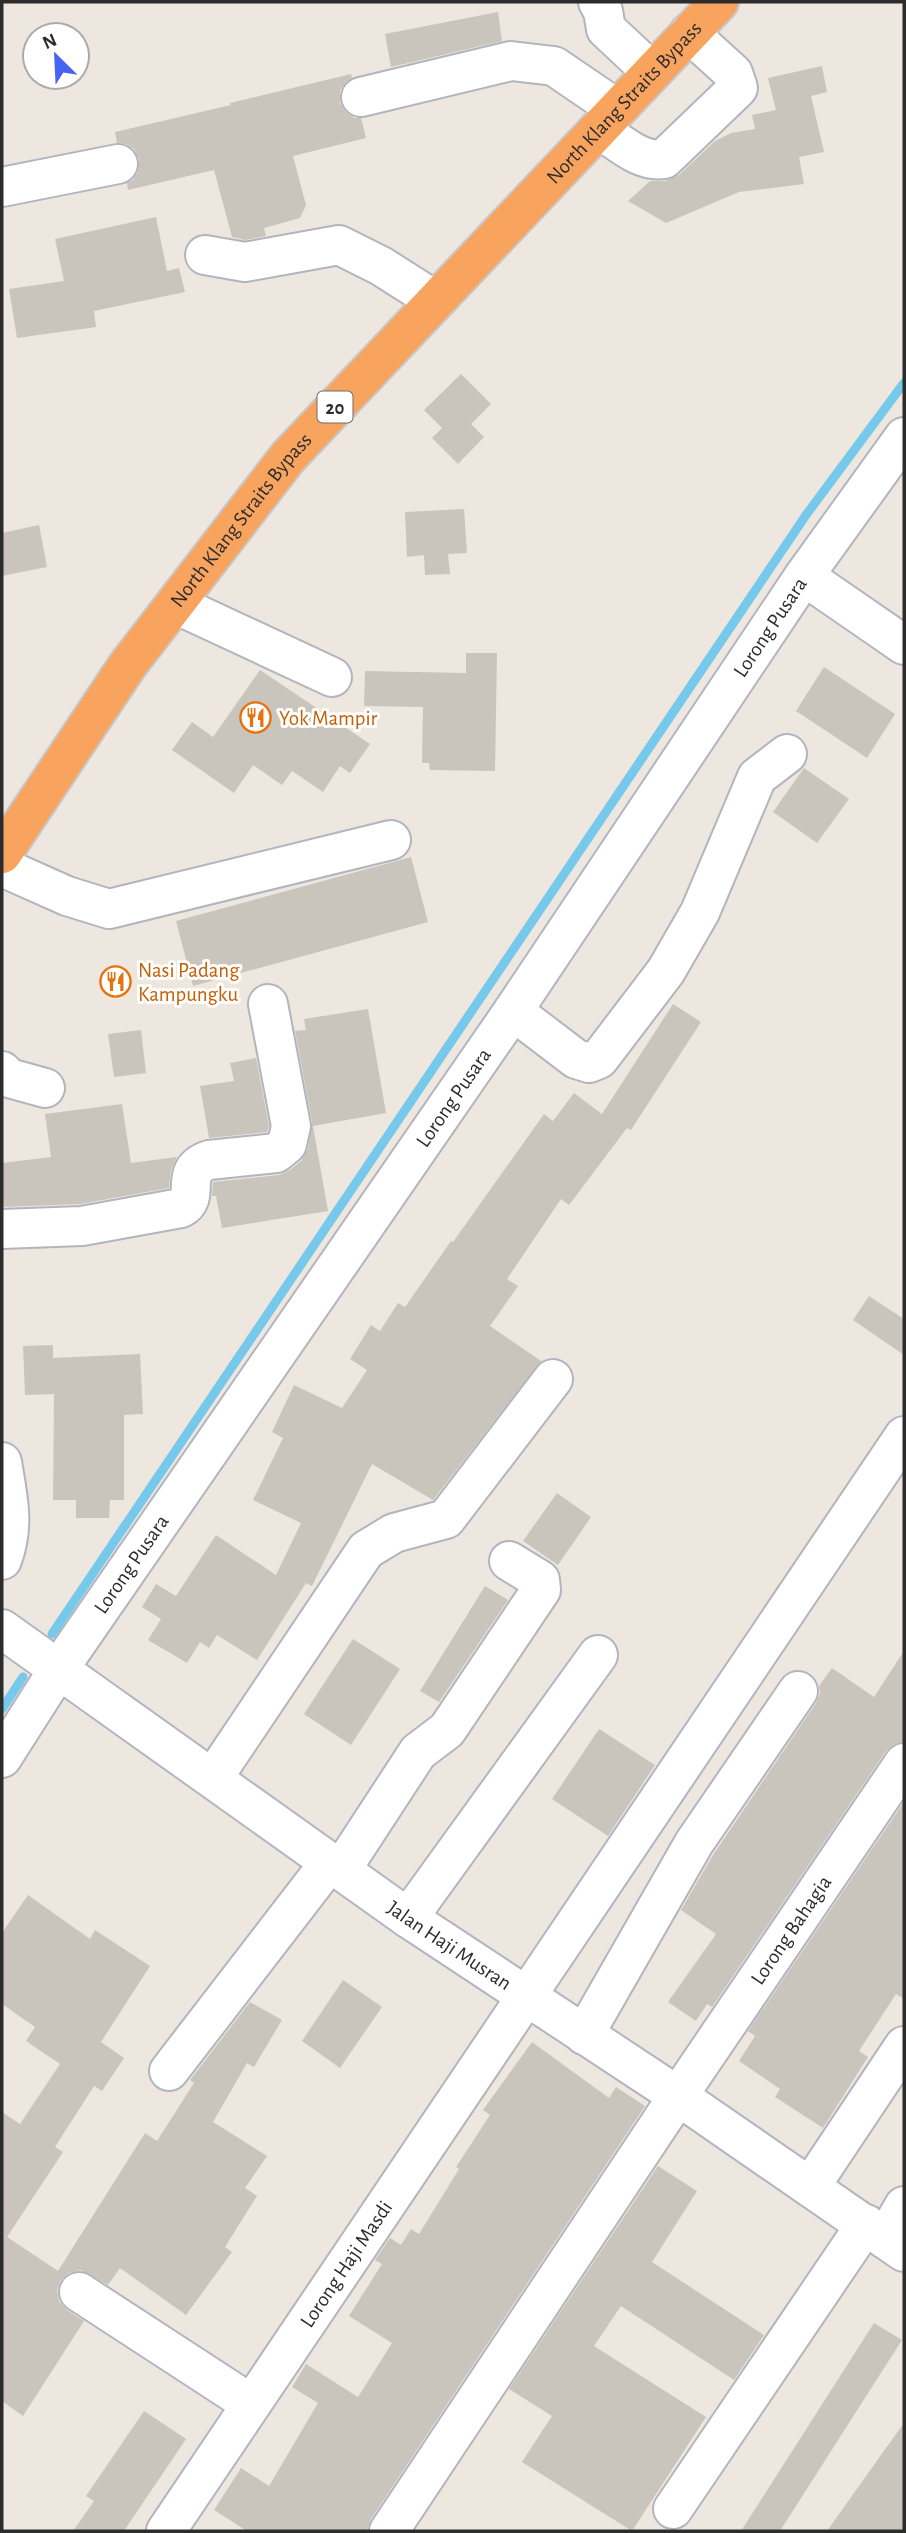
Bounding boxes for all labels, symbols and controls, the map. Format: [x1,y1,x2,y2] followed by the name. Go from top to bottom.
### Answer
[543,18,706,188] street label: North Klang Straits Bypass
[21,21,91,91] north arrow
[40,30,60,53] text: N
[318,392,352,422] road number: 20
[167,429,316,611] street label: North Klang Straits Bypass
[730,574,811,681] street label: Lorong Pusara
[239,701,273,735] restaurant icon: Yok Mampir
[279,708,378,729] place label: Yok Mampir
[138,960,240,1005] place label: Nasi Padang Kampungku
[98,965,132,999] restaurant icon: Nasi Padang Kampungku
[412,1044,495,1151] street label: Lorong Pusara
[90,1511,173,1618] street label: Lorong Pusara
[747,1872,836,1988] street label: Lorong Bahagia
[383,1897,515,1994] street label: Jalan Haji Musran
[296,2197,396,2331] street label: Lorong Haji Masdi

